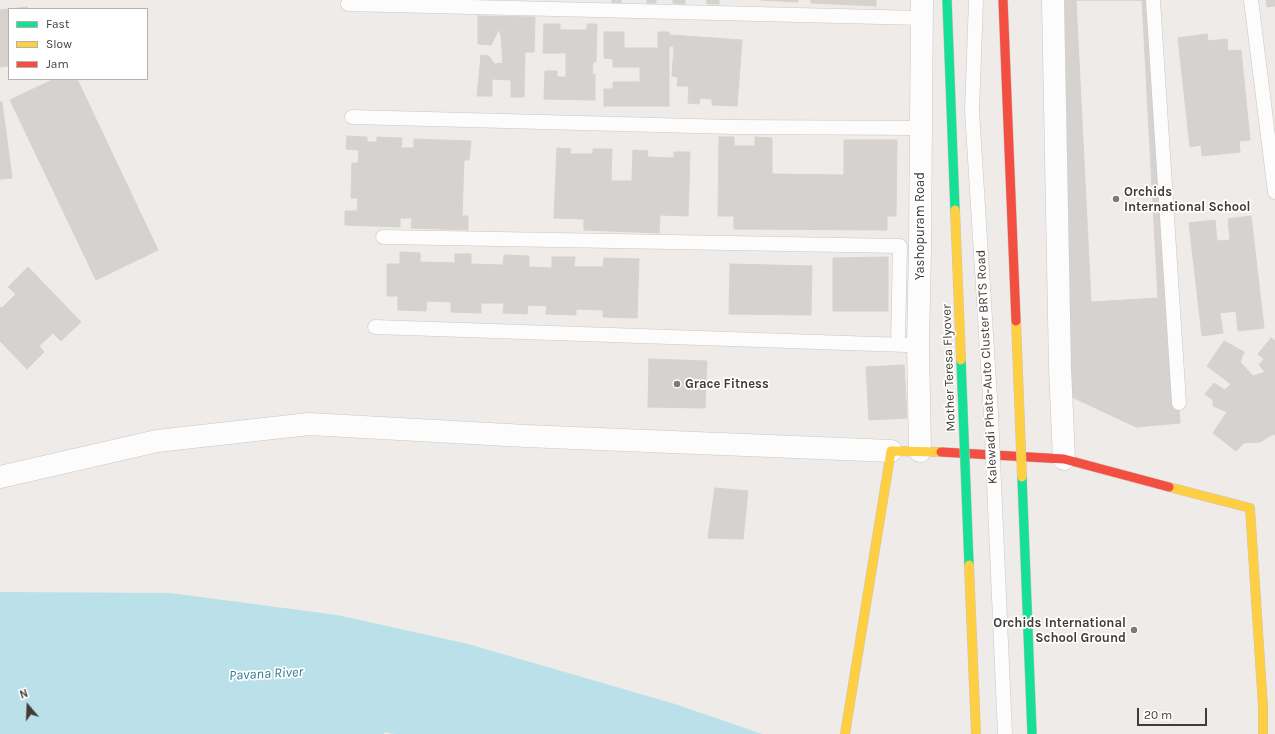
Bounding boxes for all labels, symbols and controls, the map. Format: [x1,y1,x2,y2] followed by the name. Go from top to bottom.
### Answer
[8,8,148,80] legend
[46,17,69,31] text: Fast
[46,37,72,51] text: Slow
[46,57,69,71] text: Jam
[912,172,928,280] street label: Yashopuram Road
[1124,184,1251,215] place label: Orchids International School
[1111,194,1121,204] marker: Orchids International School
[973,249,1001,485] street label: Kalewadi Phata-Auto Cluster BRTS Road
[939,304,959,432] street label: Mother Teresa Flyover
[685,376,769,392] place label: Grace Fitness
[672,379,682,389] marker: Grace Fitness
[993,615,1126,646] place label: Orchids International School Ground
[1129,625,1139,635] marker: Orchids International School Ground
[229,664,303,684] water label: Pavana River
[8,686,48,726] north arrow
[18,687,30,702] text: N
[1139,700,1209,726] scale bar
[1144,708,1172,722] text: 20 m

